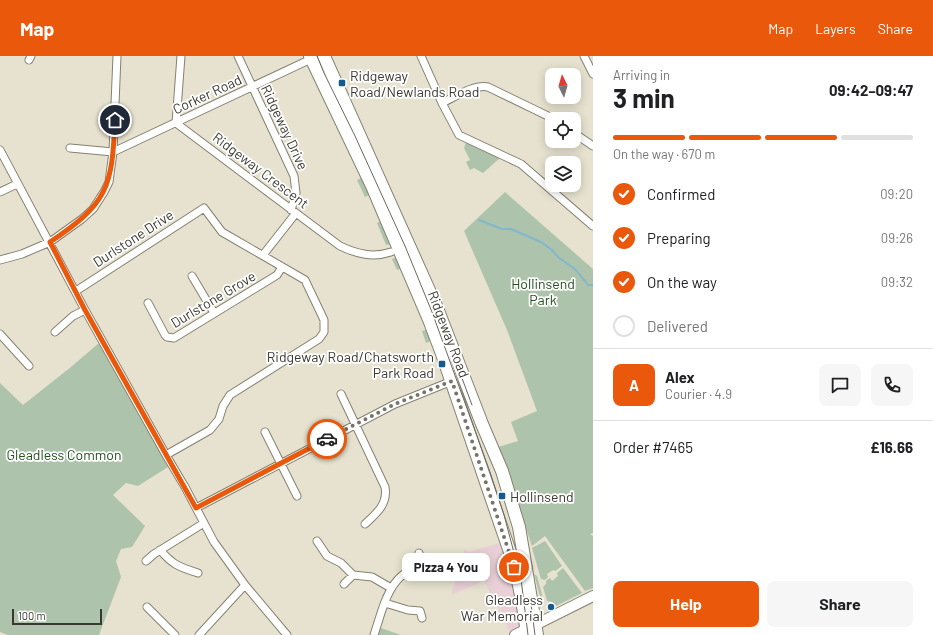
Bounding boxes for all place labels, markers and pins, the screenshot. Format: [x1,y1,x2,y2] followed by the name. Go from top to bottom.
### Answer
[350,67,479,100] place label: Ridgeway Road/Newlands Road
[337,78,347,88] marker: Ridgeway Road/Newlands Road
[98,103,132,137] pin
[267,348,434,381] place label: Ridgeway Road/Chatsworth Park Road
[437,359,447,369] marker: Ridgeway Road/Chatsworth Park Road
[510,488,574,505] place label: Hollinsend
[497,491,507,501] marker: Hollinsend
[497,550,531,584] pin
[402,553,490,581] callout: Pizza 4 You
[461,591,543,624] place label: Gleadless War Memorial
[546,602,556,612] marker: Gleadless War Memorial

